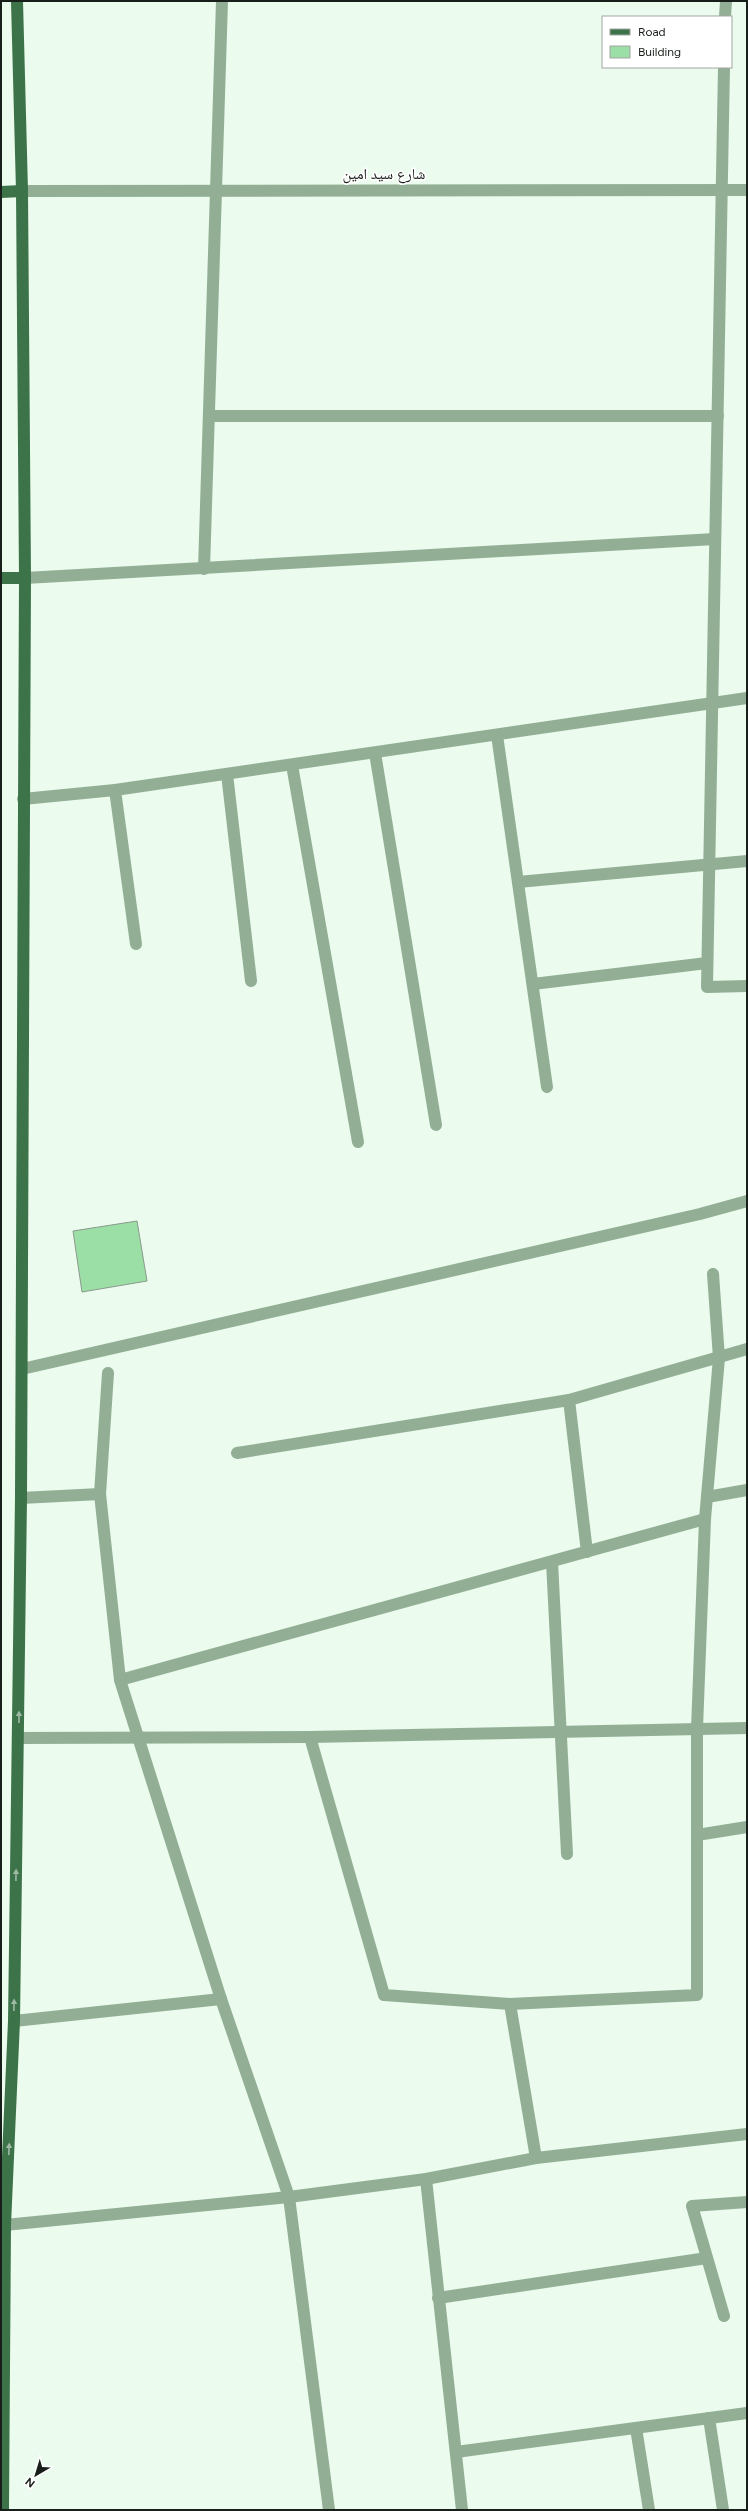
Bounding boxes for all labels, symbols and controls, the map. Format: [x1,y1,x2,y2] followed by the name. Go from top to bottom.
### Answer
[602,16,732,68] legend
[638,25,666,39] text: Road
[638,45,681,59] text: Building
[343,165,426,184] street label: شارع سيد امين
[16,1710,22,1723] one-way arrow
[13,1869,20,1881] one-way arrow
[11,1998,17,2011] one-way arrow
[5,2143,12,2155] one-way arrow
[16,2455,56,2495] north arrow
[23,2475,38,2490] text: N

